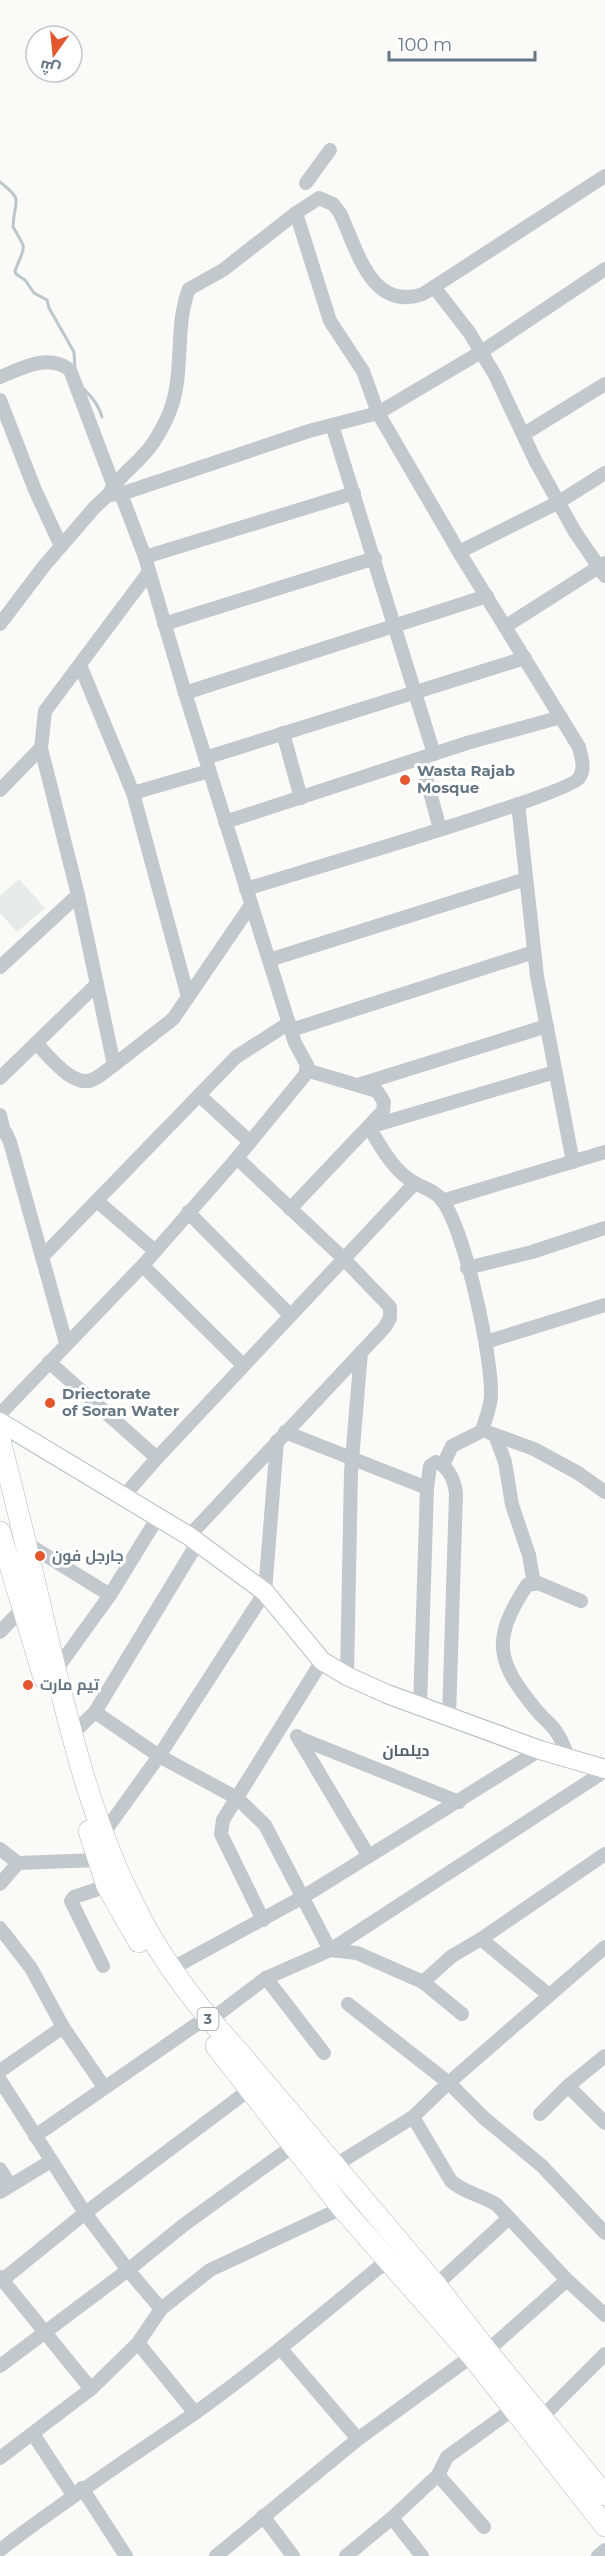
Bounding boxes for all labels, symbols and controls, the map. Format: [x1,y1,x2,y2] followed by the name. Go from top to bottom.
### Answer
[24,24,84,84] north arrow
[389,24,534,62] scale bar
[398,34,452,56] text: 100 m
[38,56,63,80] text: ش
[417,761,515,797] place label: Wasta Rajab Mosque
[398,773,412,787] marker: Wasta Rajab Mosque
[62,1384,180,1420] place label: Driectorate of Soran Water
[43,1396,57,1410] marker: Driectorate of Soran Water
[52,1546,124,1565] place label: جارجل فون
[33,1549,47,1563] marker: جارجل فون
[40,1675,99,1695] place label: تيم مارت
[21,1678,35,1692] marker: تيم مارت
[382,1741,430,1760] district label: دیلمان
[198,2008,218,2030] road number: 3

